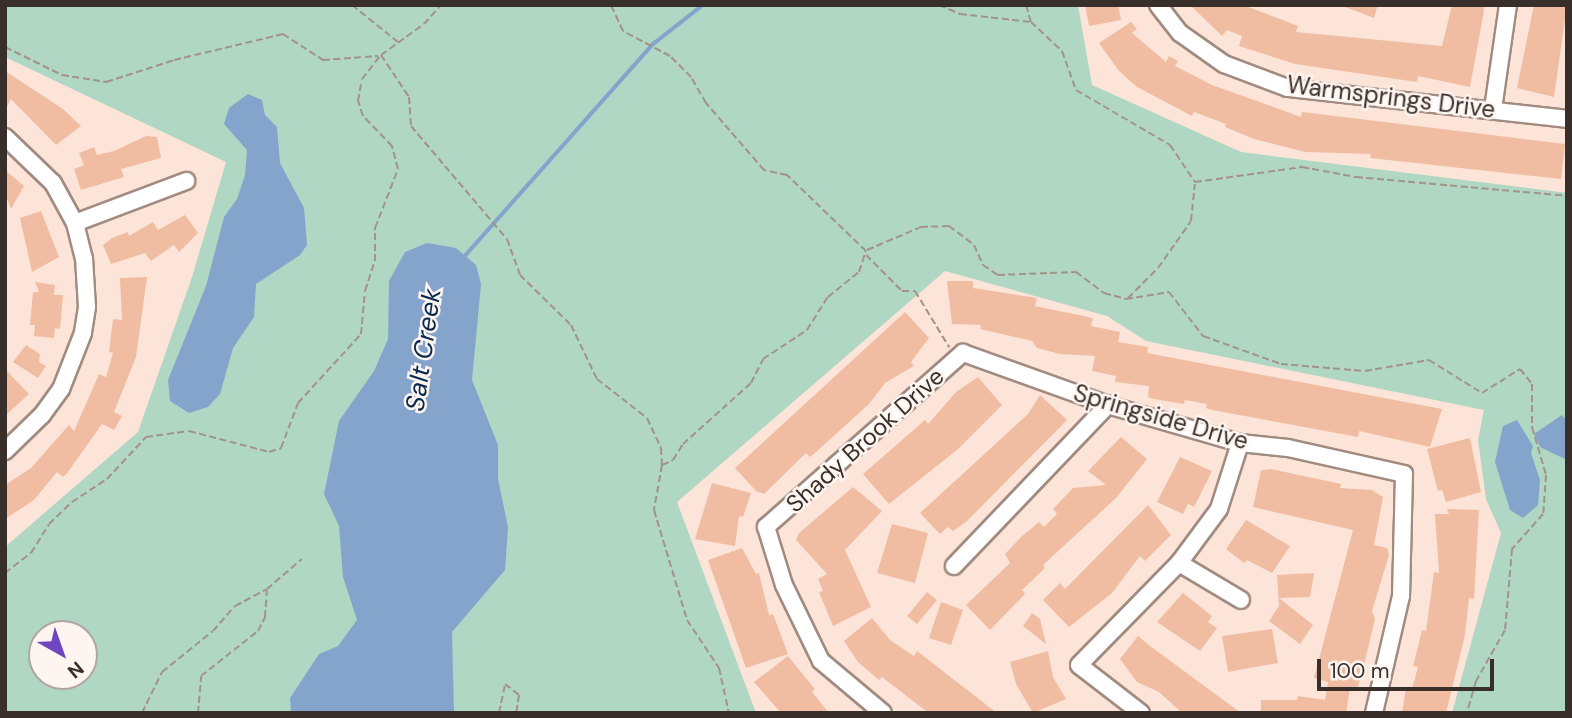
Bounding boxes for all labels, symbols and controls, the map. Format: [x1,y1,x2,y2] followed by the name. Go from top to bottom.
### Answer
[1285,70,1497,124] street label: Warmsprings Drive
[400,287,448,413] water label: Salt Creek
[780,362,950,518] street label: Shady Brook Drive
[1070,378,1252,456] street label: Springside Drive
[28,620,98,690] north arrow
[1320,644,1497,688] scale bar
[62,656,89,684] text: N
[1330,657,1390,685] text: 100 m

